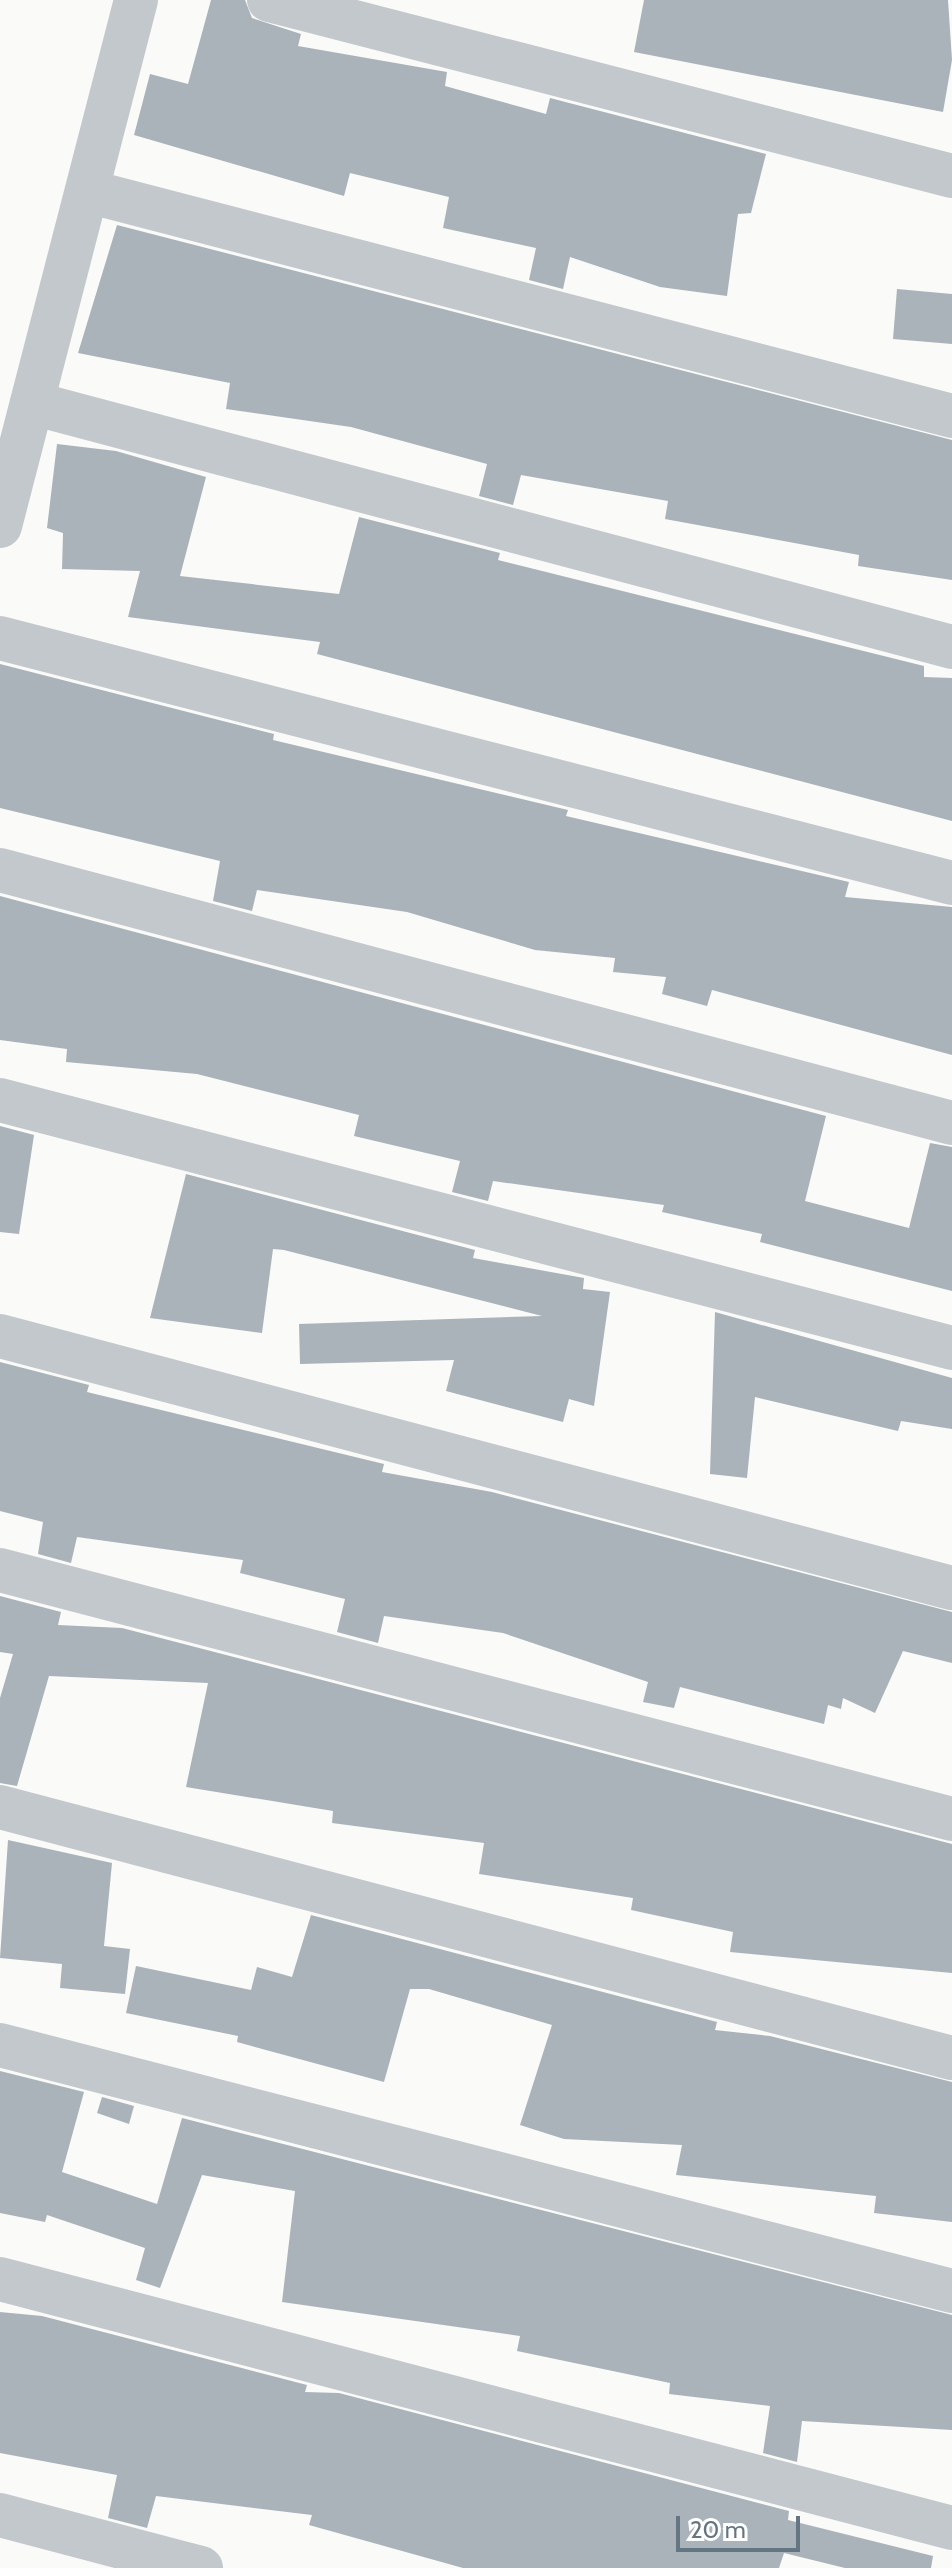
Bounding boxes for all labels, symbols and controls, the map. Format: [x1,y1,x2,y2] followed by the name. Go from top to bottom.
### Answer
[680,2500,804,2550] scale bar
[690,2515,746,2544] text: 20 m

